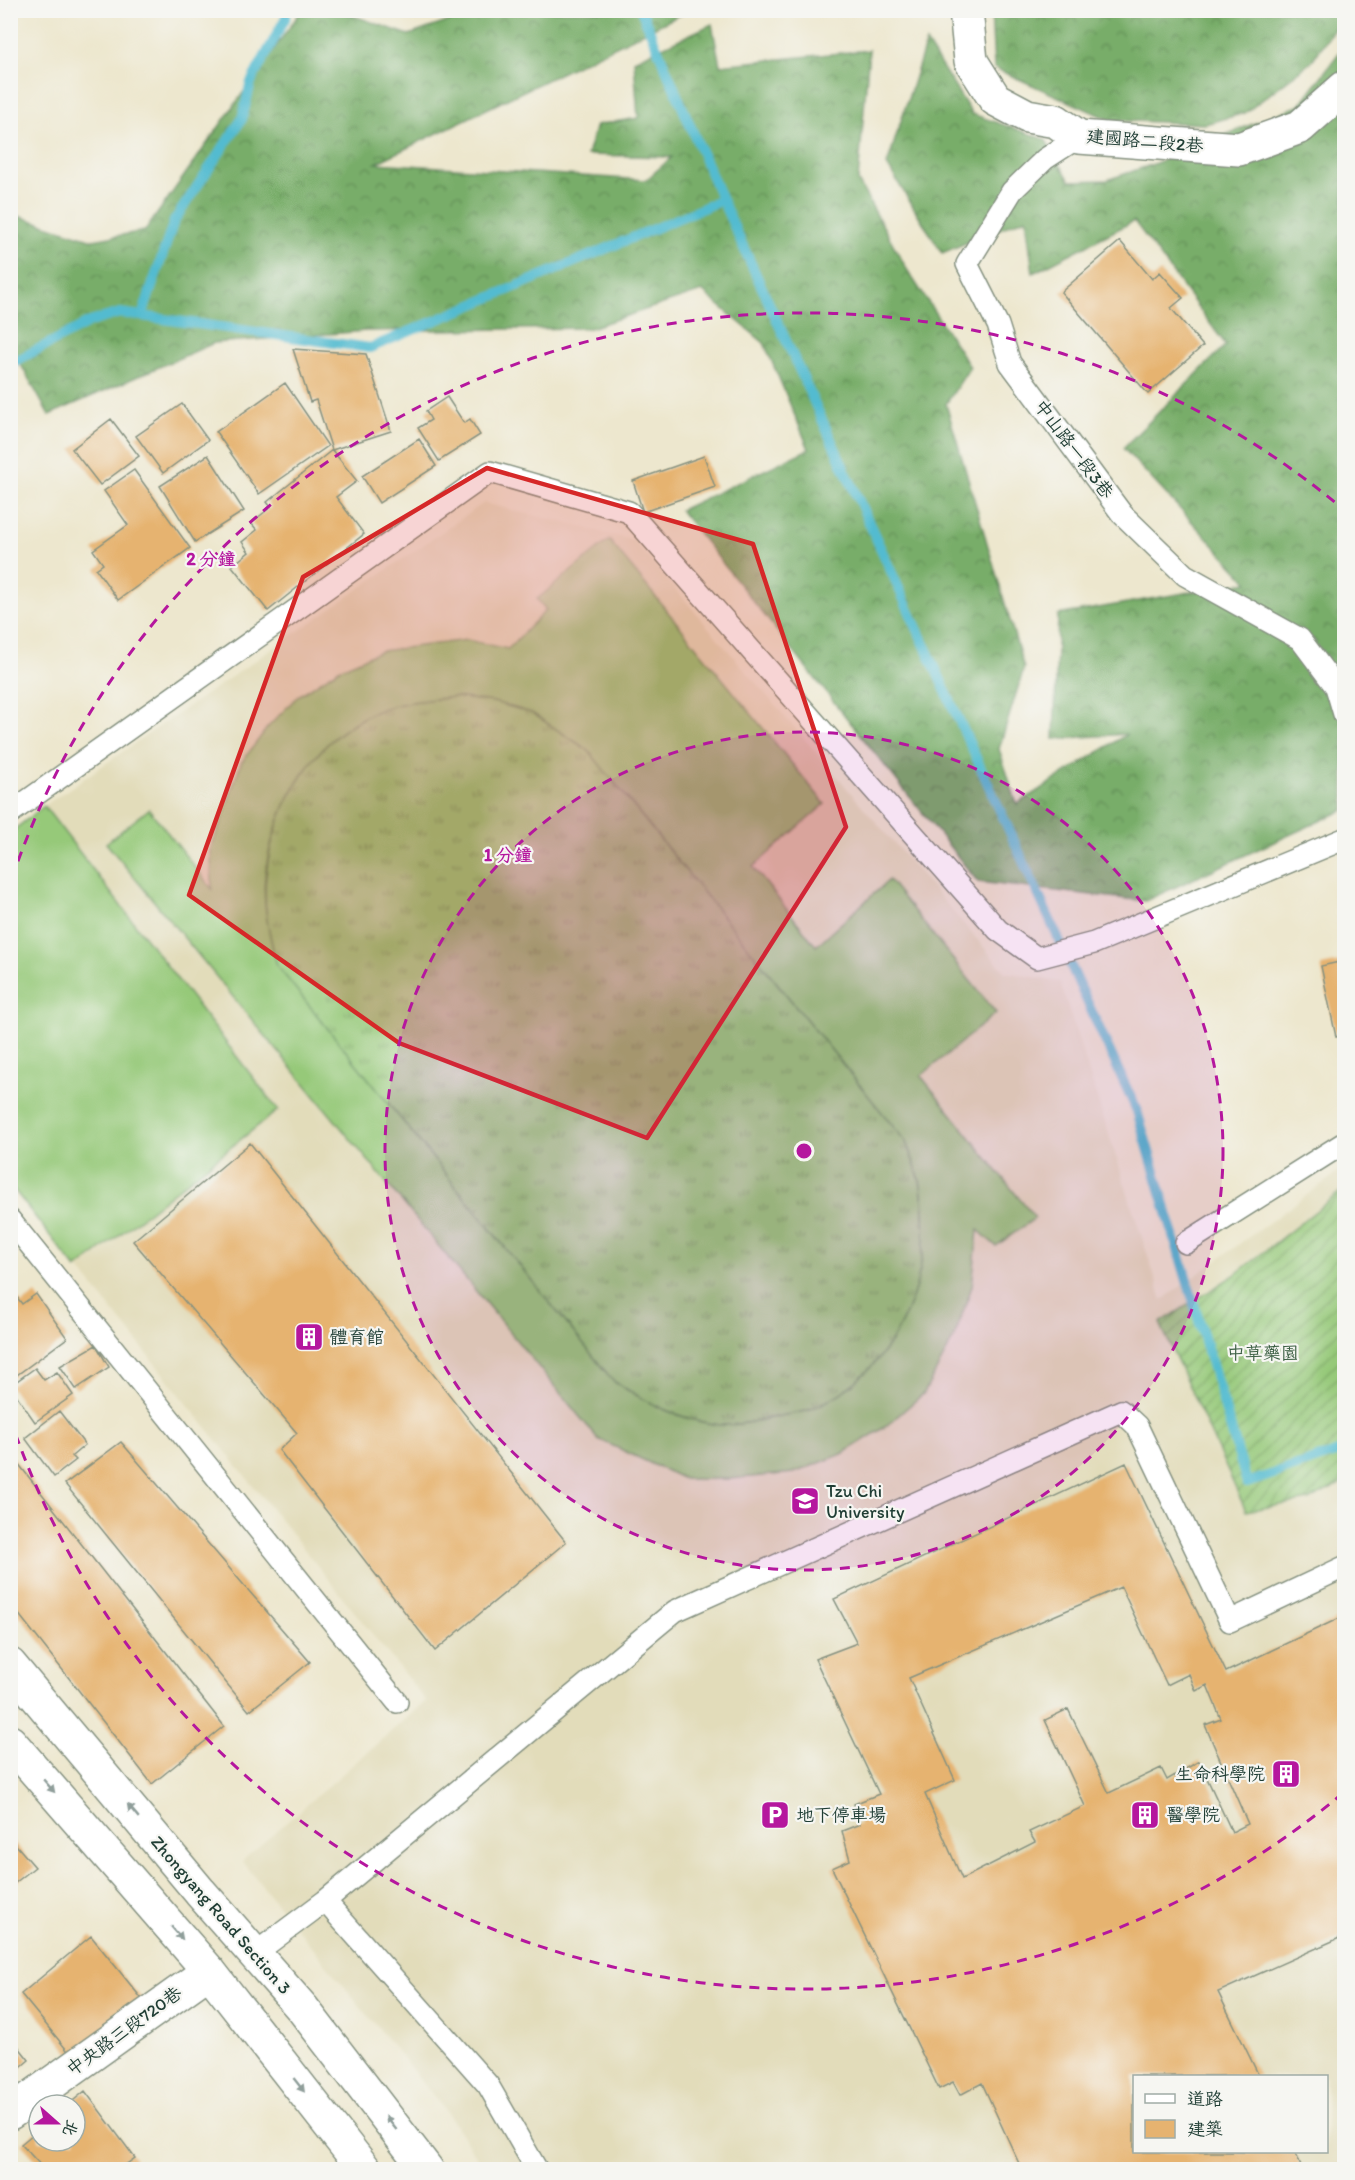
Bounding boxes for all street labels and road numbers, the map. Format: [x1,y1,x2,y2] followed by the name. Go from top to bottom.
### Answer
[1086,125,1204,157] street label: 建國路二段2巷
[1030,395,1118,503] street label: 中山路一段3巷
[146,1831,296,1999] street label: Zhongyang Road Section 3
[62,1982,186,2080] street label: 中央路三段720巷

